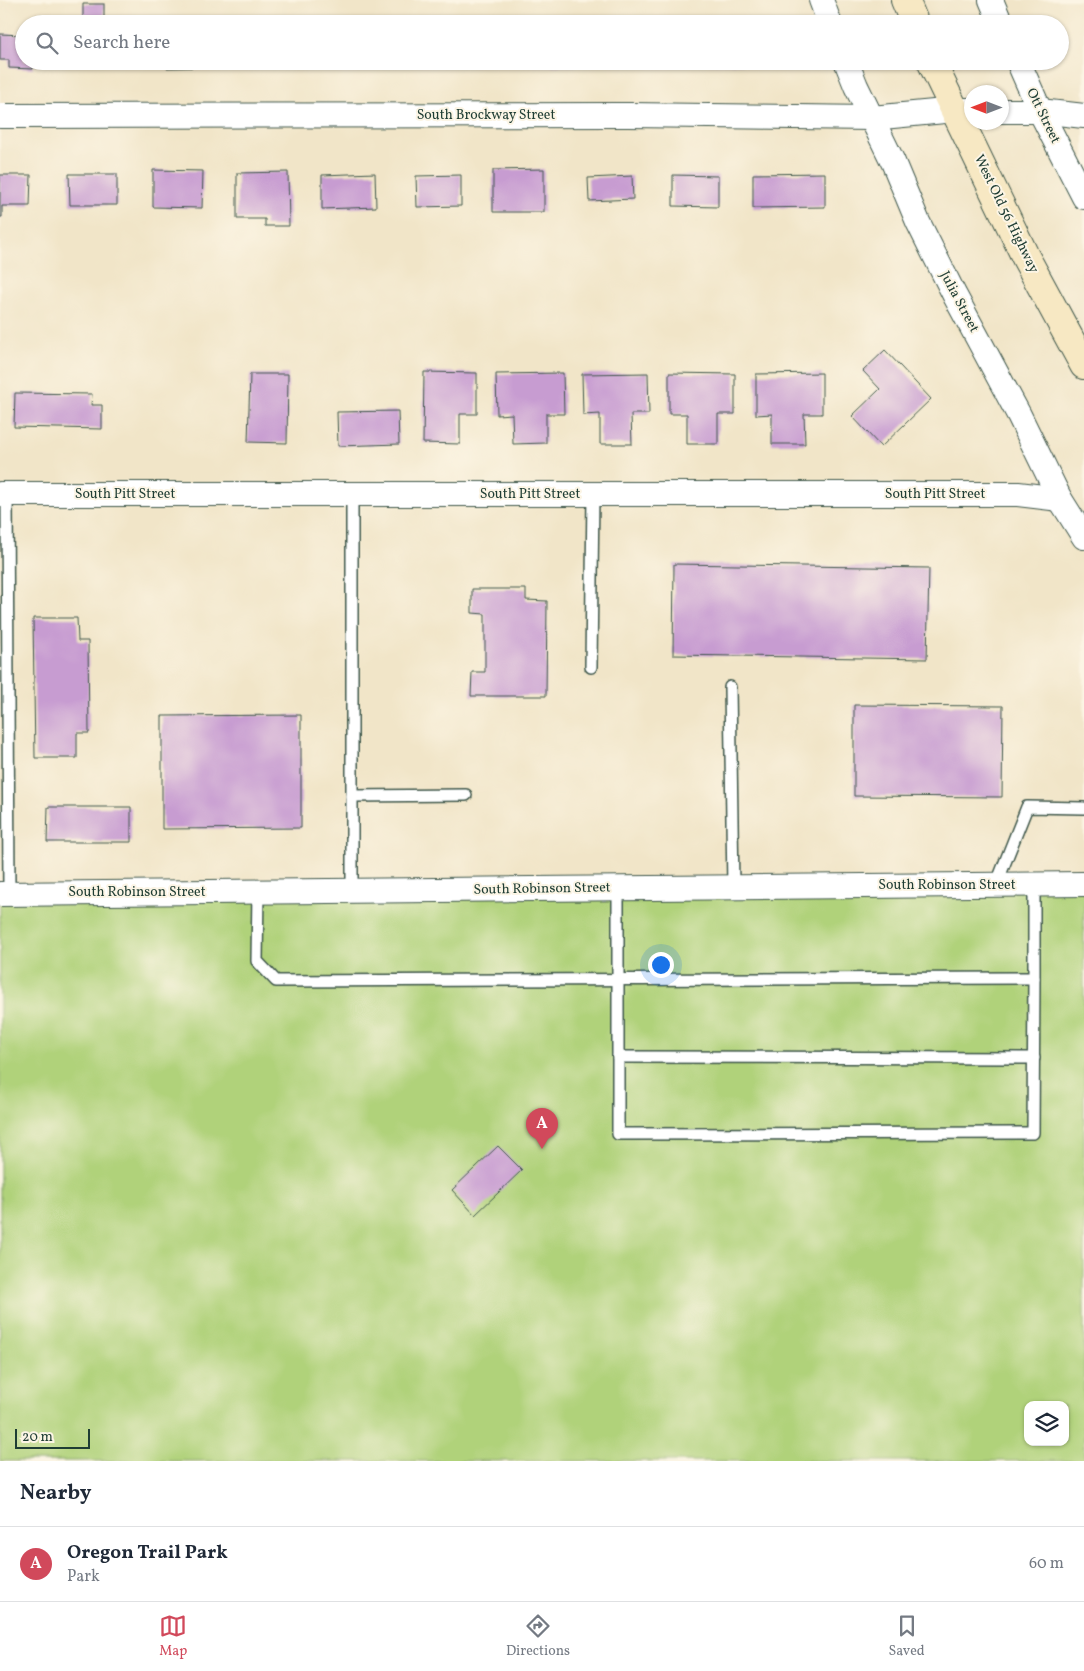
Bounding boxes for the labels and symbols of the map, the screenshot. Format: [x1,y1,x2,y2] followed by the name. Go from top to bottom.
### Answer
[964,85,1009,130] north arrow
[1021,85,1065,147] street label: Ott Street
[417,106,555,125] street label: South Brockway Street
[969,152,1043,277] street label: West Old 56 Highway
[935,268,983,336] street label: Julia Street
[75,485,175,504] street label: South Pitt Street
[480,485,580,504] street label: South Pitt Street
[885,485,985,504] street label: South Pitt Street
[878,876,1016,895] street label: South Robinson Street
[473,878,611,900] street label: South Robinson Street
[68,883,206,902] street label: South Robinson Street
[648,952,674,978] your location
[526,1108,558,1149] pin: A
[15,1426,90,1449] scale bar

